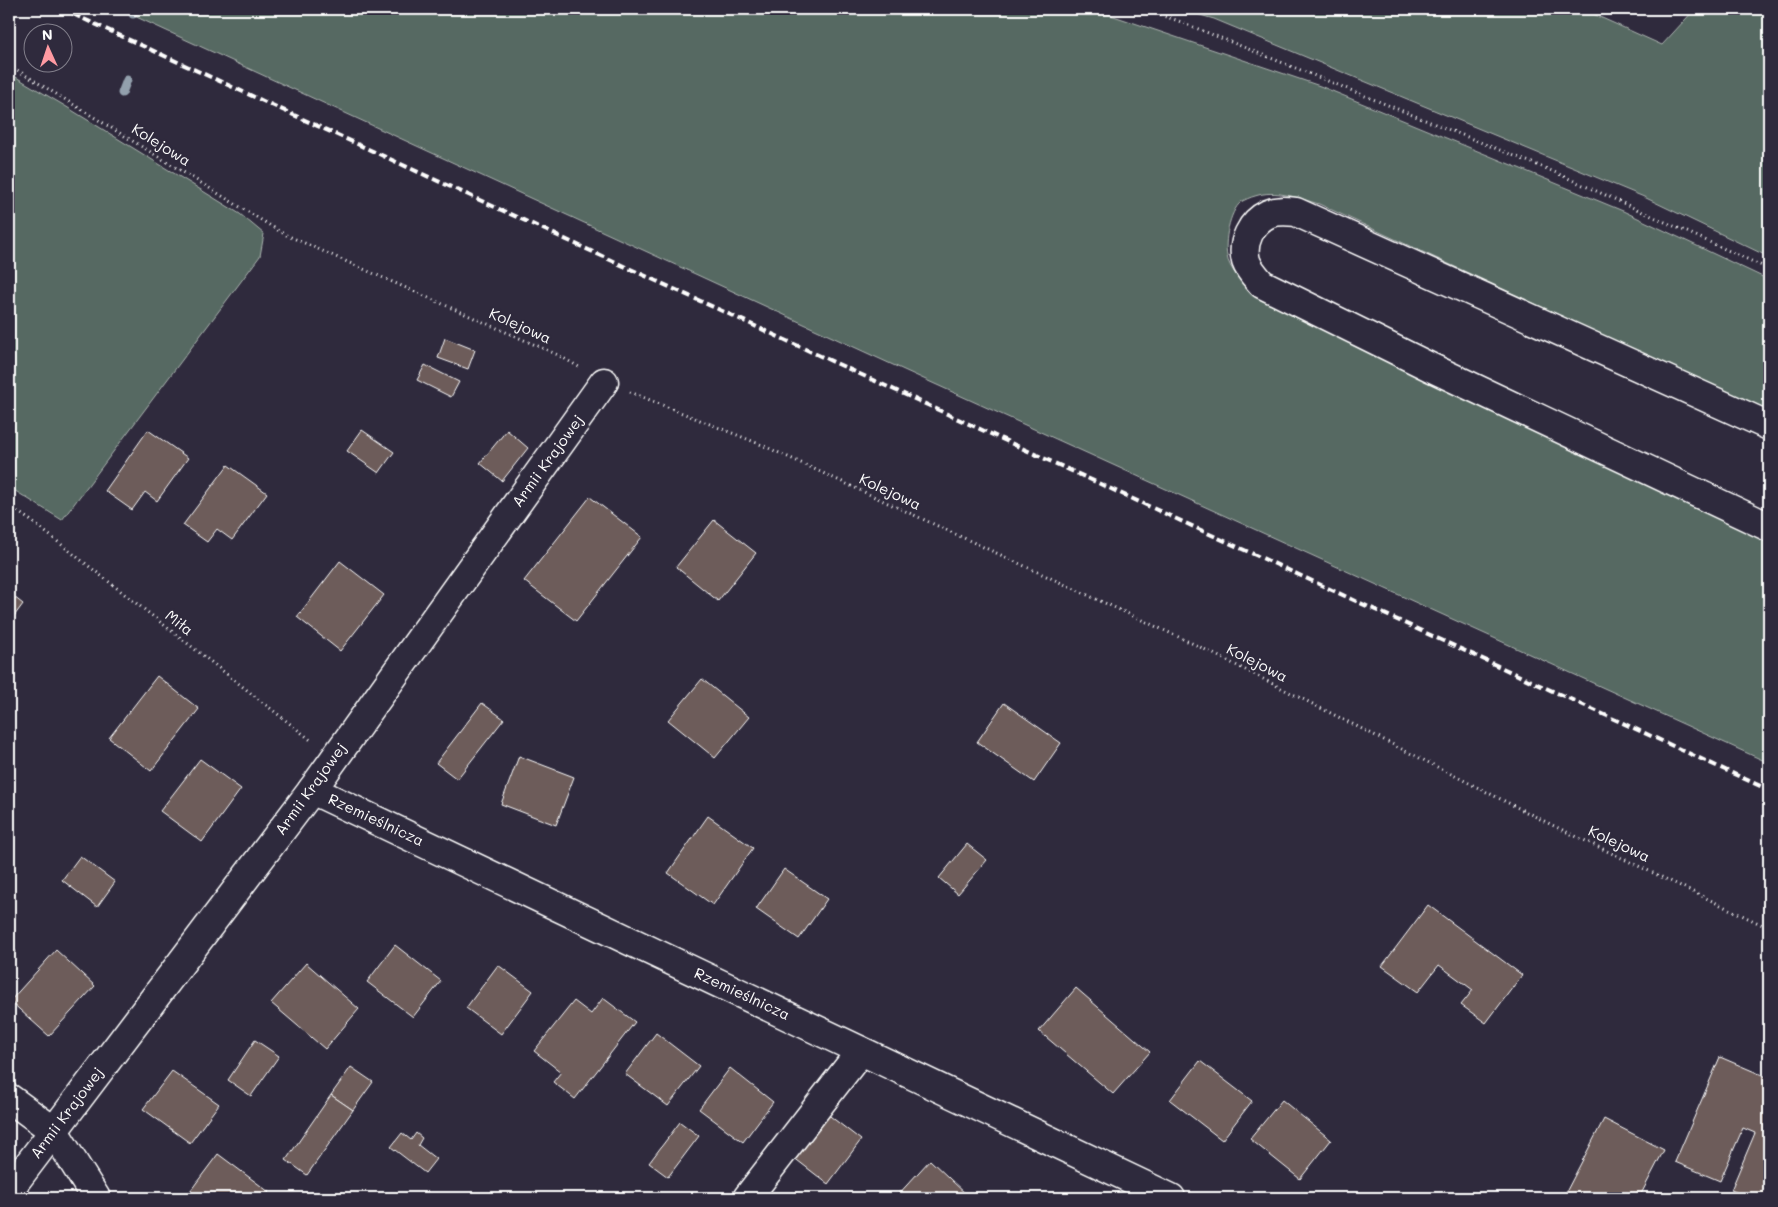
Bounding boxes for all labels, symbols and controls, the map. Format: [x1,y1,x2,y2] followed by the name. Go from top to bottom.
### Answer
[22,22,72,72] north arrow
[41,25,53,44] text: N
[128,118,195,170] street label: Kolejowa
[486,303,555,348] street label: Kolejowa
[507,410,588,511] street label: Armii Krajowej
[856,468,925,514] street label: Kolejowa
[161,605,198,640] street label: Miła
[1224,638,1291,686] street label: Kolejowa
[270,738,351,839] street label: Armii Krajowej
[325,788,428,850] street label: Rzemieślnicza
[1585,820,1654,866] street label: Kolejowa
[691,962,794,1024] street label: Rzemieślnicza
[25,1063,107,1162] street label: Armii Krajowej

